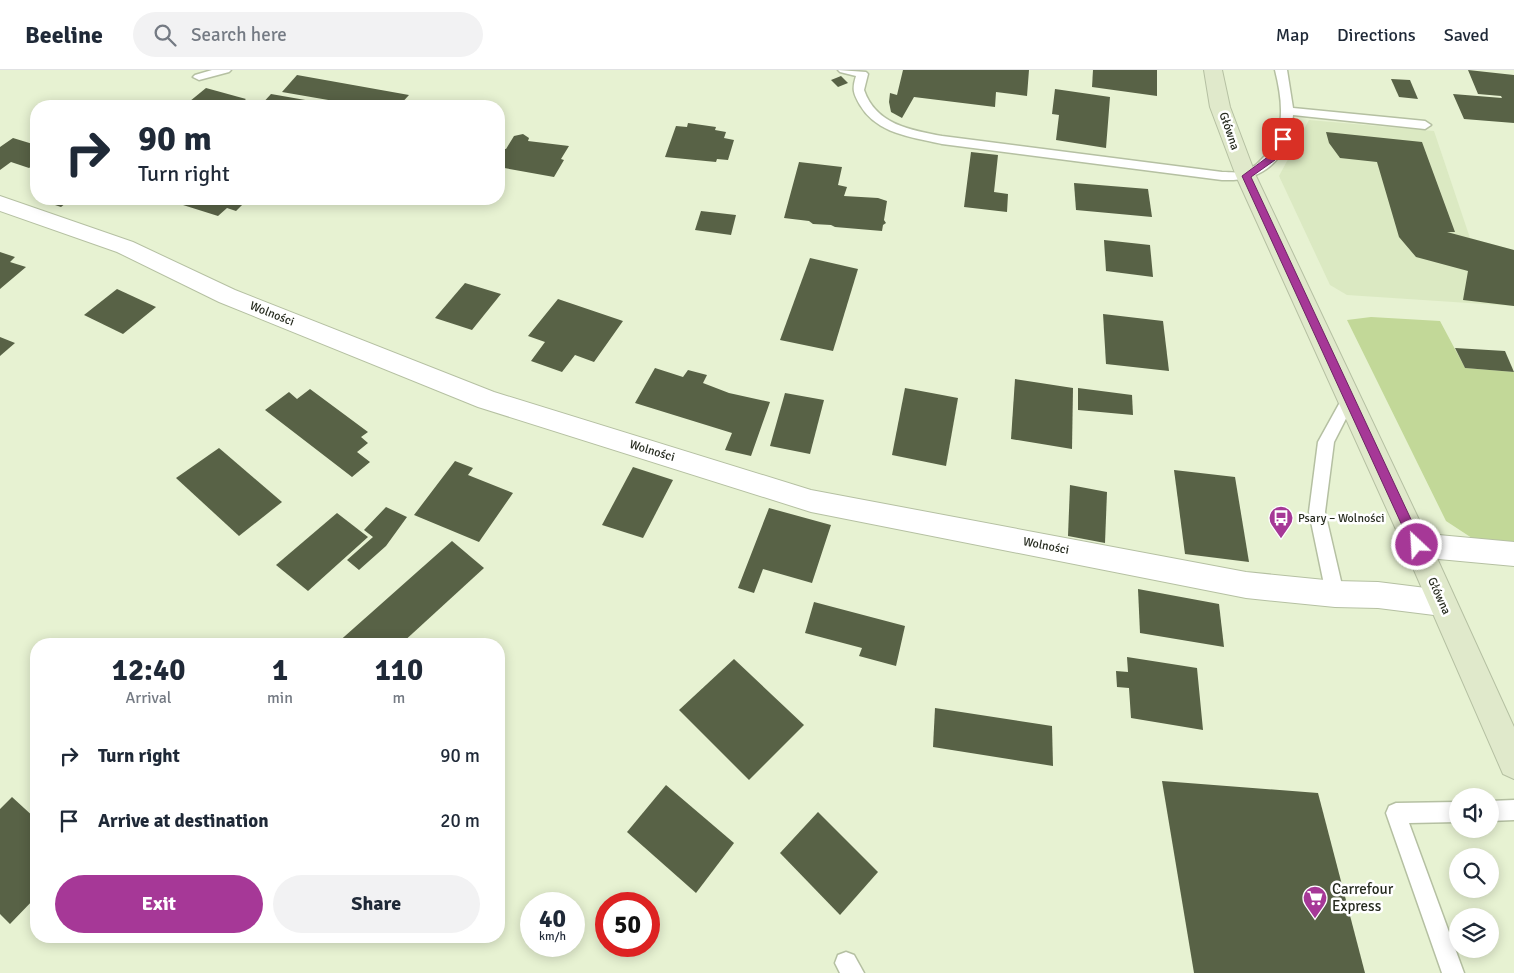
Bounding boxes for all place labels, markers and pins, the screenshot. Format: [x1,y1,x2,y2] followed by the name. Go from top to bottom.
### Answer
[1262,118,1304,160] pin
[1268,505,1294,539] bus stop icon: Psary – Wolności
[1298,511,1384,526] place label: Psary – Wolności
[1332,880,1394,915] place label: Carrefour Express
[1302,885,1328,919] supermarket icon: Carrefour Express

